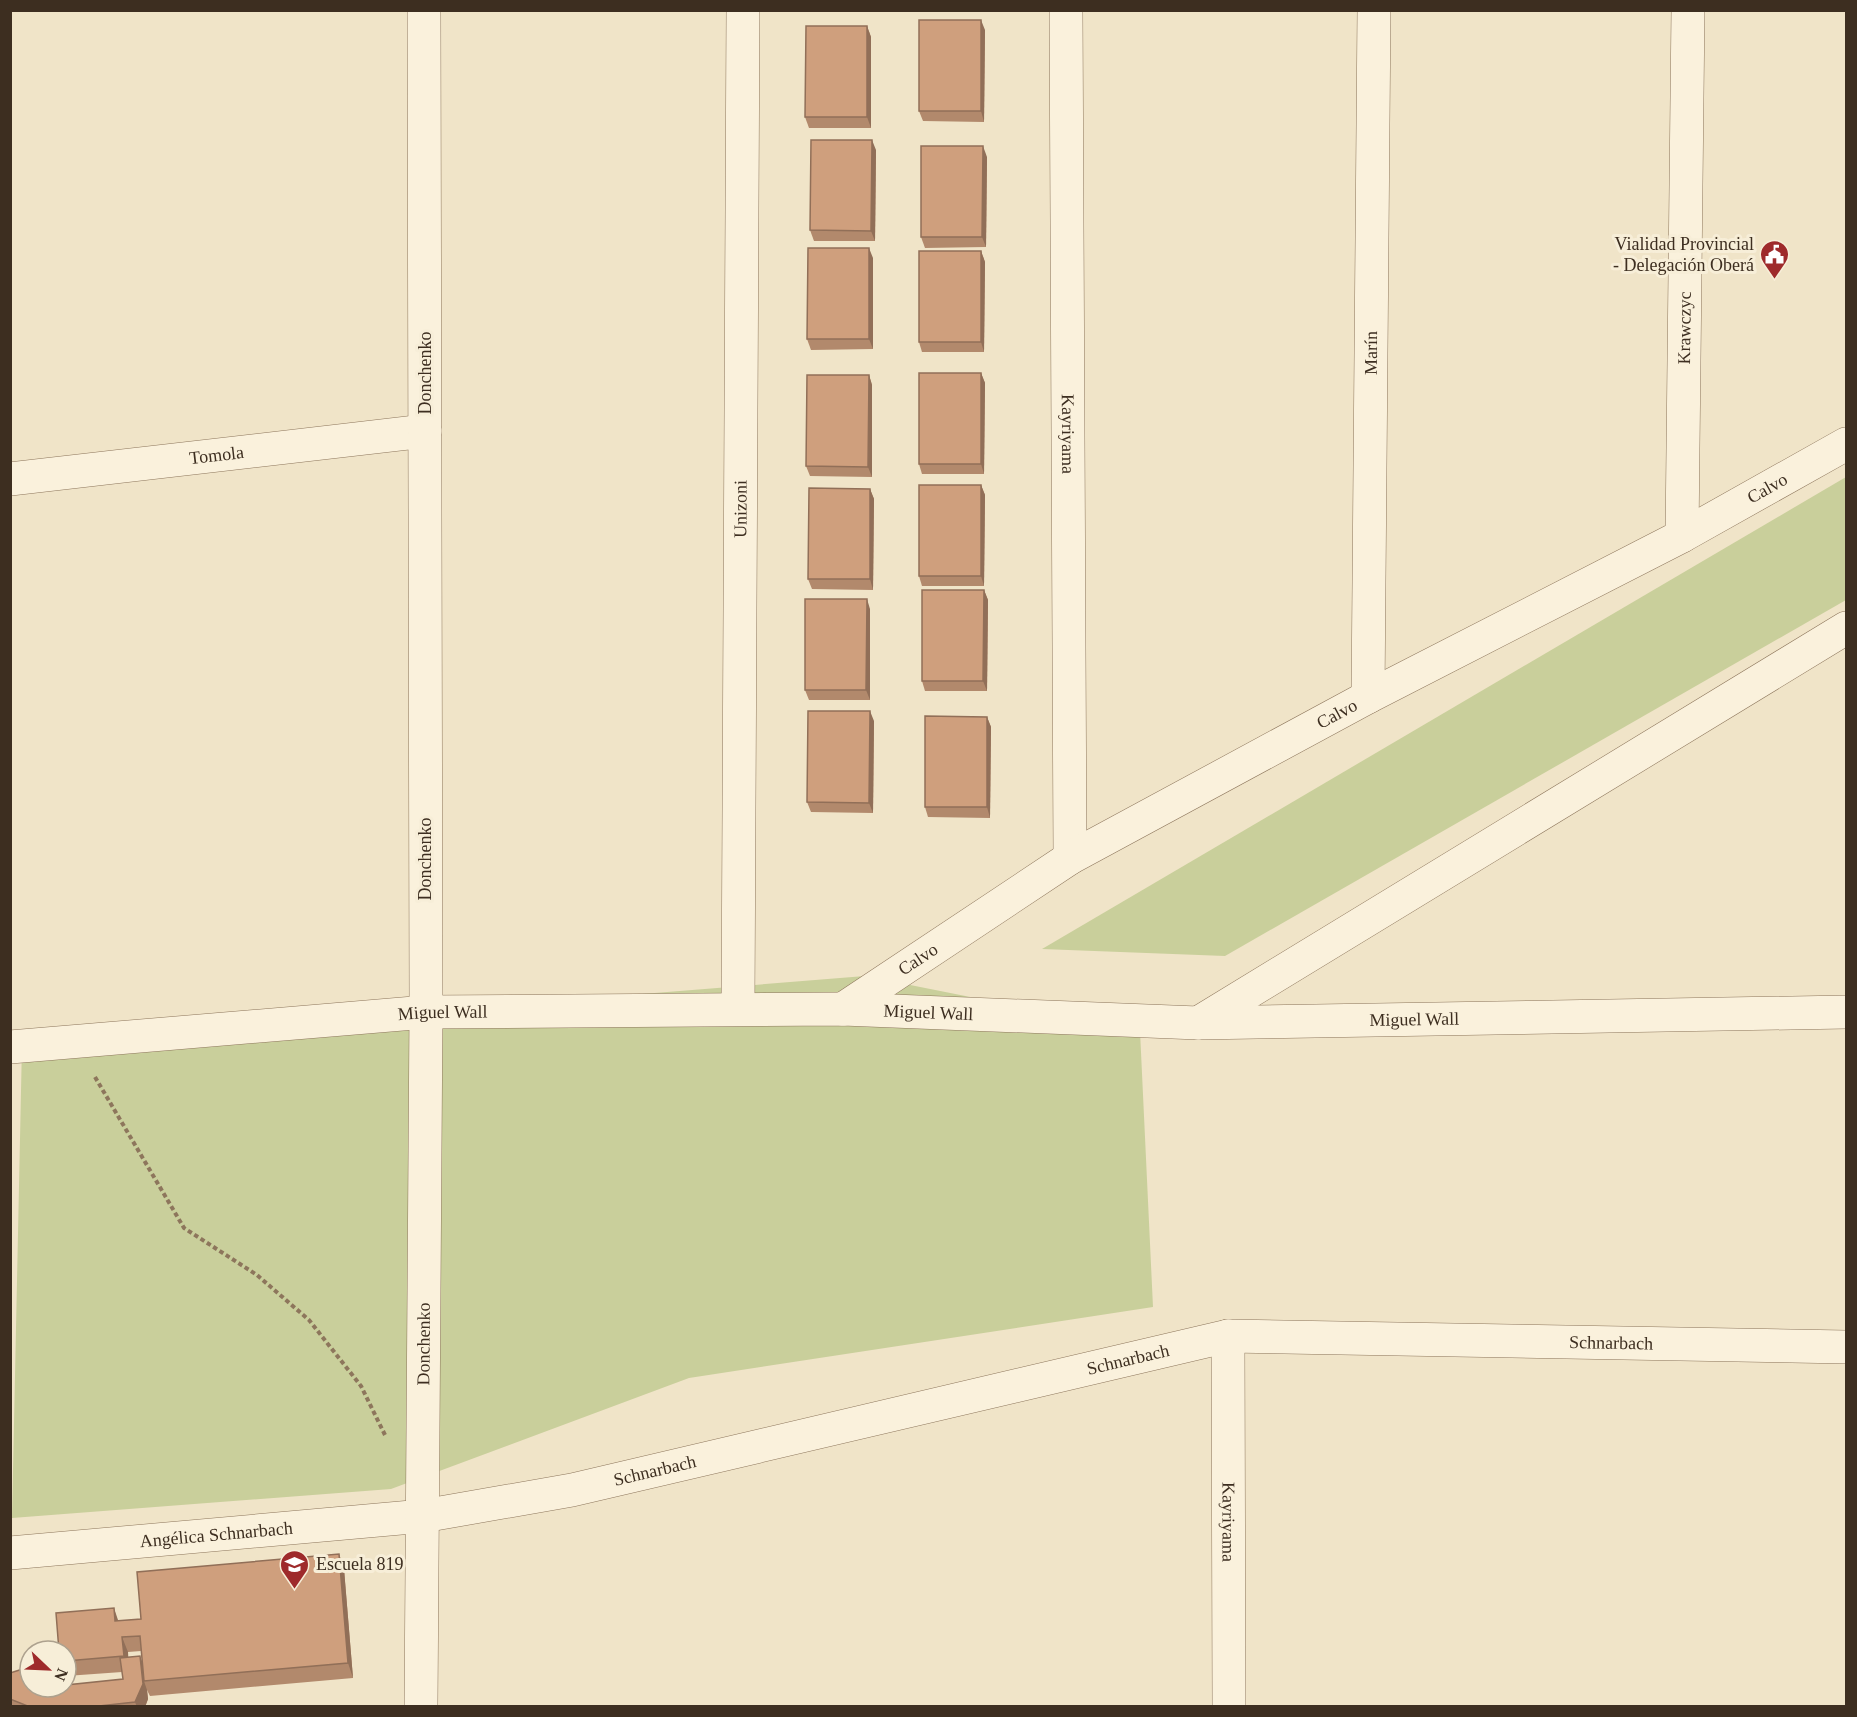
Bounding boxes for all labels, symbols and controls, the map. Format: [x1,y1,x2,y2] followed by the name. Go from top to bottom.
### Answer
[1613,234,1754,275] place label: Vialidad Provincial - Delegación Oberá
[1759,238,1791,280] public building icon: Vialidad Provincial - Delegación Oberá
[1674,291,1695,365] street label: Krawczyc
[1361,331,1381,375] street label: Marín
[415,332,435,414] street label: Donchenko
[1058,394,1078,474] street label: Kayriyama
[188,442,245,468] street label: Tomola
[1744,469,1791,507] street label: Calvo
[730,480,751,538] street label: Unizoni
[1313,695,1361,733] street label: Calvo
[415,818,435,900] street label: Donchenko
[894,939,941,979] street label: Calvo
[883,1001,974,1024] street label: Miguel Wall
[397,1002,488,1024] street label: Miguel Wall
[1369,1009,1459,1030] street label: Miguel Wall
[413,1302,434,1386] street label: Donchenko
[1569,1332,1653,1354] street label: Schnarbach
[1085,1340,1171,1379] street label: Schnarbach
[612,1451,698,1490] street label: Schnarbach
[1218,1482,1239,1562] street label: Kayriyama
[139,1518,294,1551] street label: Angélica Schnarbach
[279,1548,311,1590] school or university icon: Escuela 819
[316,1554,403,1574] place label: Escuela 819
[18,1639,78,1699] north arrow
[51,1666,71,1684] text: N

